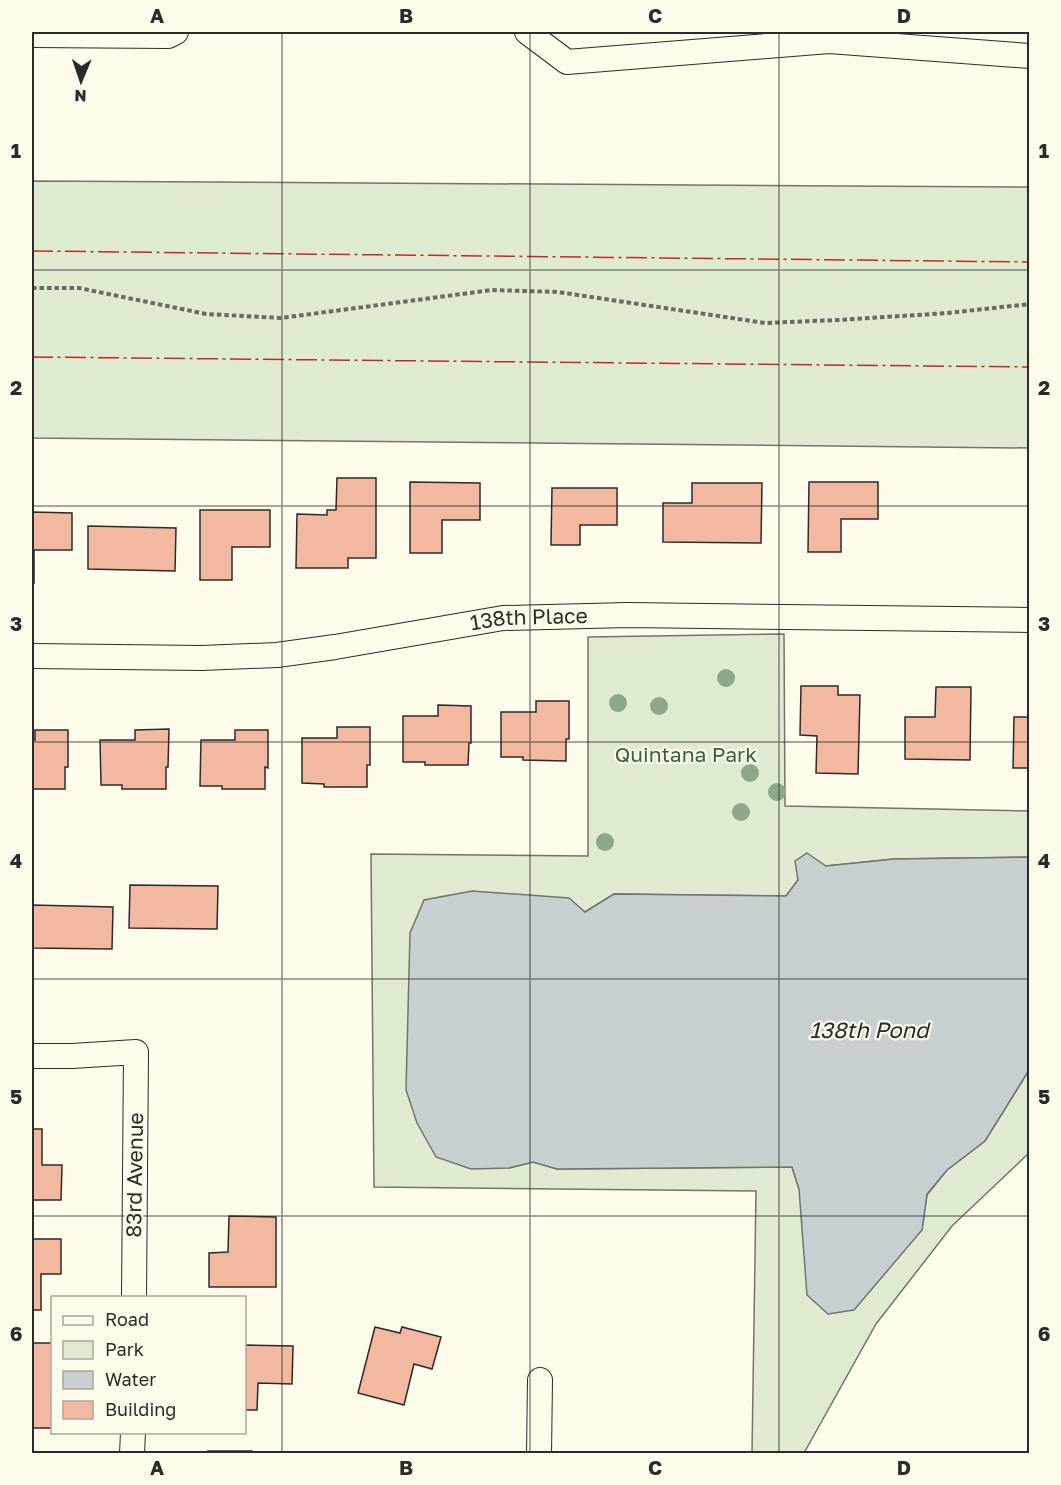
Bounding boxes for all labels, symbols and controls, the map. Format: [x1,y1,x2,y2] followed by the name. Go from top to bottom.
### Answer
[150,3,164,27] text: A
[399,3,413,27] text: B
[648,3,662,27] text: C
[897,3,911,27] text: D
[51,51,111,111] north arrow
[74,86,87,106] text: N
[11,138,21,162] text: 1
[1039,138,1049,162] text: 1
[10,375,22,399] text: 2
[1038,375,1050,399] text: 2
[468,602,588,635] street label: 138th Place
[10,611,22,635] text: 3
[1038,611,1050,635] text: 3
[615,741,757,767] park label: Quintana Park
[10,848,22,872] text: 4
[1038,848,1050,872] text: 4
[809,1016,931,1043] water label: 138th Pond
[10,1084,22,1108] text: 5
[1038,1084,1050,1108] text: 5
[120,1112,148,1238] street label: 83rd Avenue
[51,1296,246,1434] legend
[105,1308,149,1330] text: Road
[10,1321,22,1345] text: 6
[1038,1321,1050,1345] text: 6
[105,1338,144,1360] text: Park
[105,1368,156,1390] text: Water
[105,1398,176,1420] text: Building
[150,1455,164,1479] text: A
[399,1455,413,1479] text: B
[648,1455,662,1479] text: C
[897,1455,911,1479] text: D

